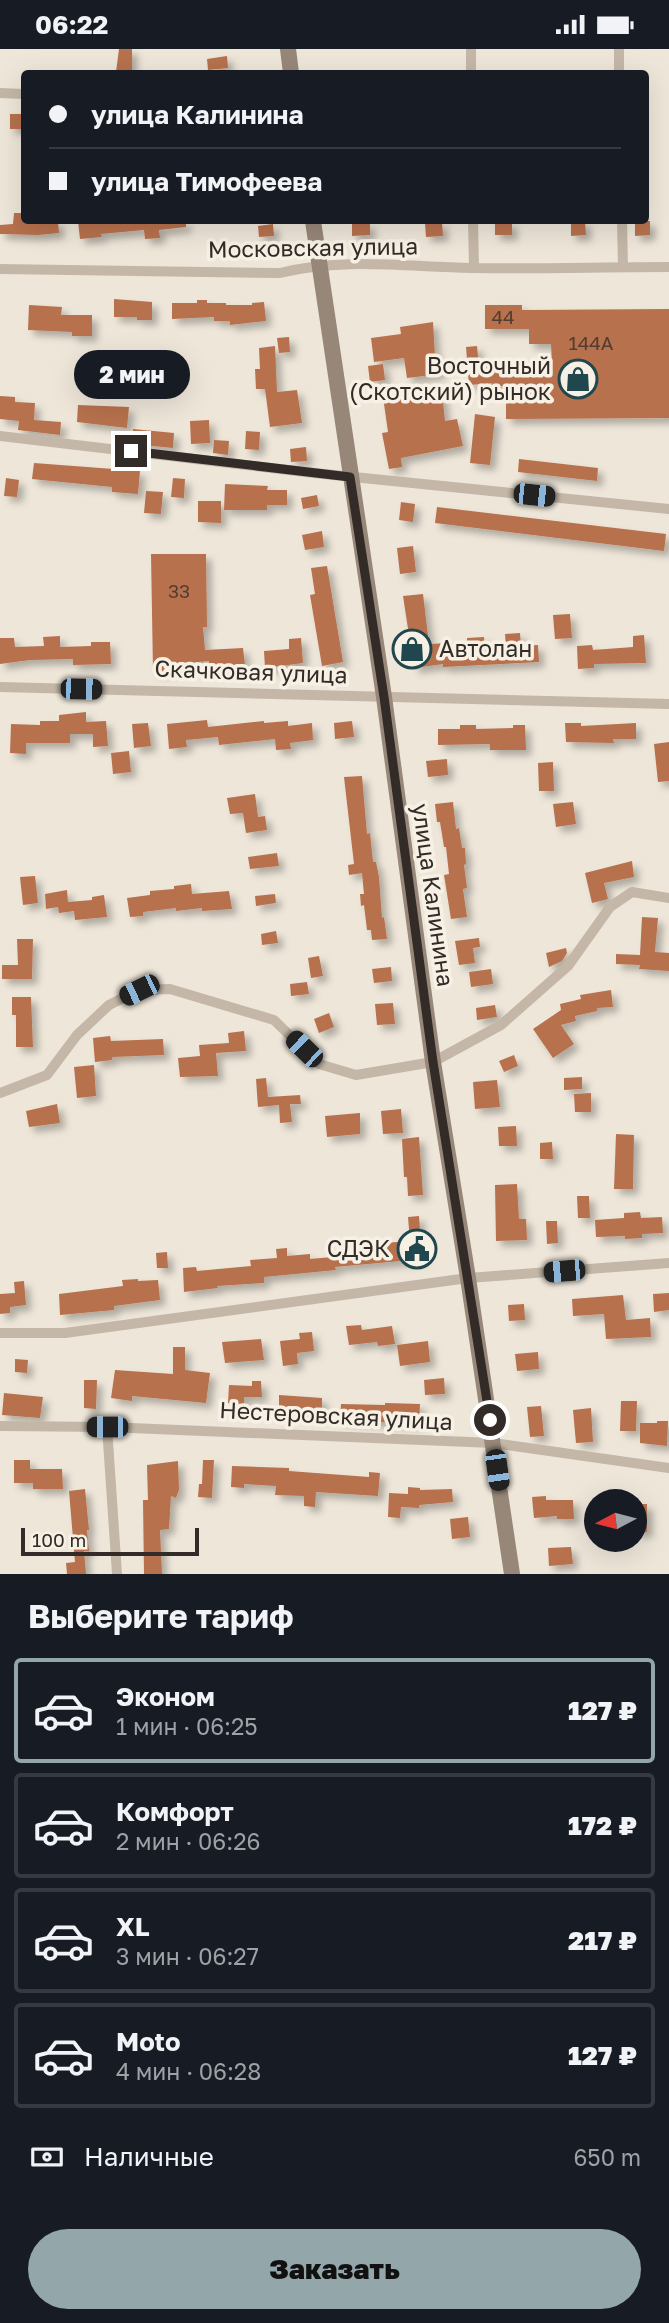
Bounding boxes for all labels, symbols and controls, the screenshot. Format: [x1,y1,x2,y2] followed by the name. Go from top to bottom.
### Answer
[35,9,108,40] text: 06:22
[91,99,304,130] text: улица Калинина
[91,166,322,197] text: улица Тимофеева
[208,231,418,263] street label: Московская улица
[491,305,515,328] house number: 44
[568,331,614,354] house number: 144А
[73,349,189,399] callout: 2 мин
[349,351,551,405] place label: Восточный (Скотский) рынок
[557,358,599,400] shop icon: Восточный (Скотский) рынок
[99,360,165,388] text: 2 мин
[115,435,147,467] route end
[513,482,556,508] car
[168,579,190,602] house number: 33
[391,628,433,670] shop icon: Автолан
[439,634,532,662] place label: Автолан
[154,654,348,688] street label: Скачковая улица
[60,678,103,700] car
[407,802,461,988] street label: улица Калинина
[116,971,163,1009] car
[282,1027,327,1071] car
[396,1228,438,1270] public building icon: СДЭК
[327,1234,390,1262] place label: СДЭК
[543,1259,586,1283] car
[219,1395,453,1435] street label: Нестеровская улица
[474,1404,506,1436] route start
[87,1417,129,1438] car
[484,1448,511,1492] car
[584,1489,648,1552] north arrow
[584,1489,647,1552] map controls
[21,1525,200,1557] scale bar
[32,1528,86,1551] text: 100 m
[28,1597,294,1635] text: Выберите тариф
[32,1679,95,1742] icon: car
[116,1681,215,1712] text: Эконом
[568,1695,637,1726] text: 127 ₽
[116,1712,258,1740] text: 1 мин · 06:25
[32,1794,95,1857] icon: car
[116,1796,234,1827] text: Комфорт
[568,1810,637,1841] text: 172 ₽
[116,1827,260,1855] text: 2 мин · 06:26
[32,1909,95,1972] icon: car
[116,1911,150,1942] text: XL
[568,1925,637,1956] text: 217 ₽
[116,1942,259,1970] text: 3 мин · 06:27
[32,2024,95,2087] icon: car
[116,2026,181,2057] text: Moto
[568,2040,637,2071] text: 127 ₽
[116,2057,261,2085] text: 4 мин · 06:28
[28,2138,66,2176] icon: cash
[84,2141,214,2172] text: Наличные
[573,2143,641,2171] text: 650 m
[28,2229,641,2309] button: Заказать

